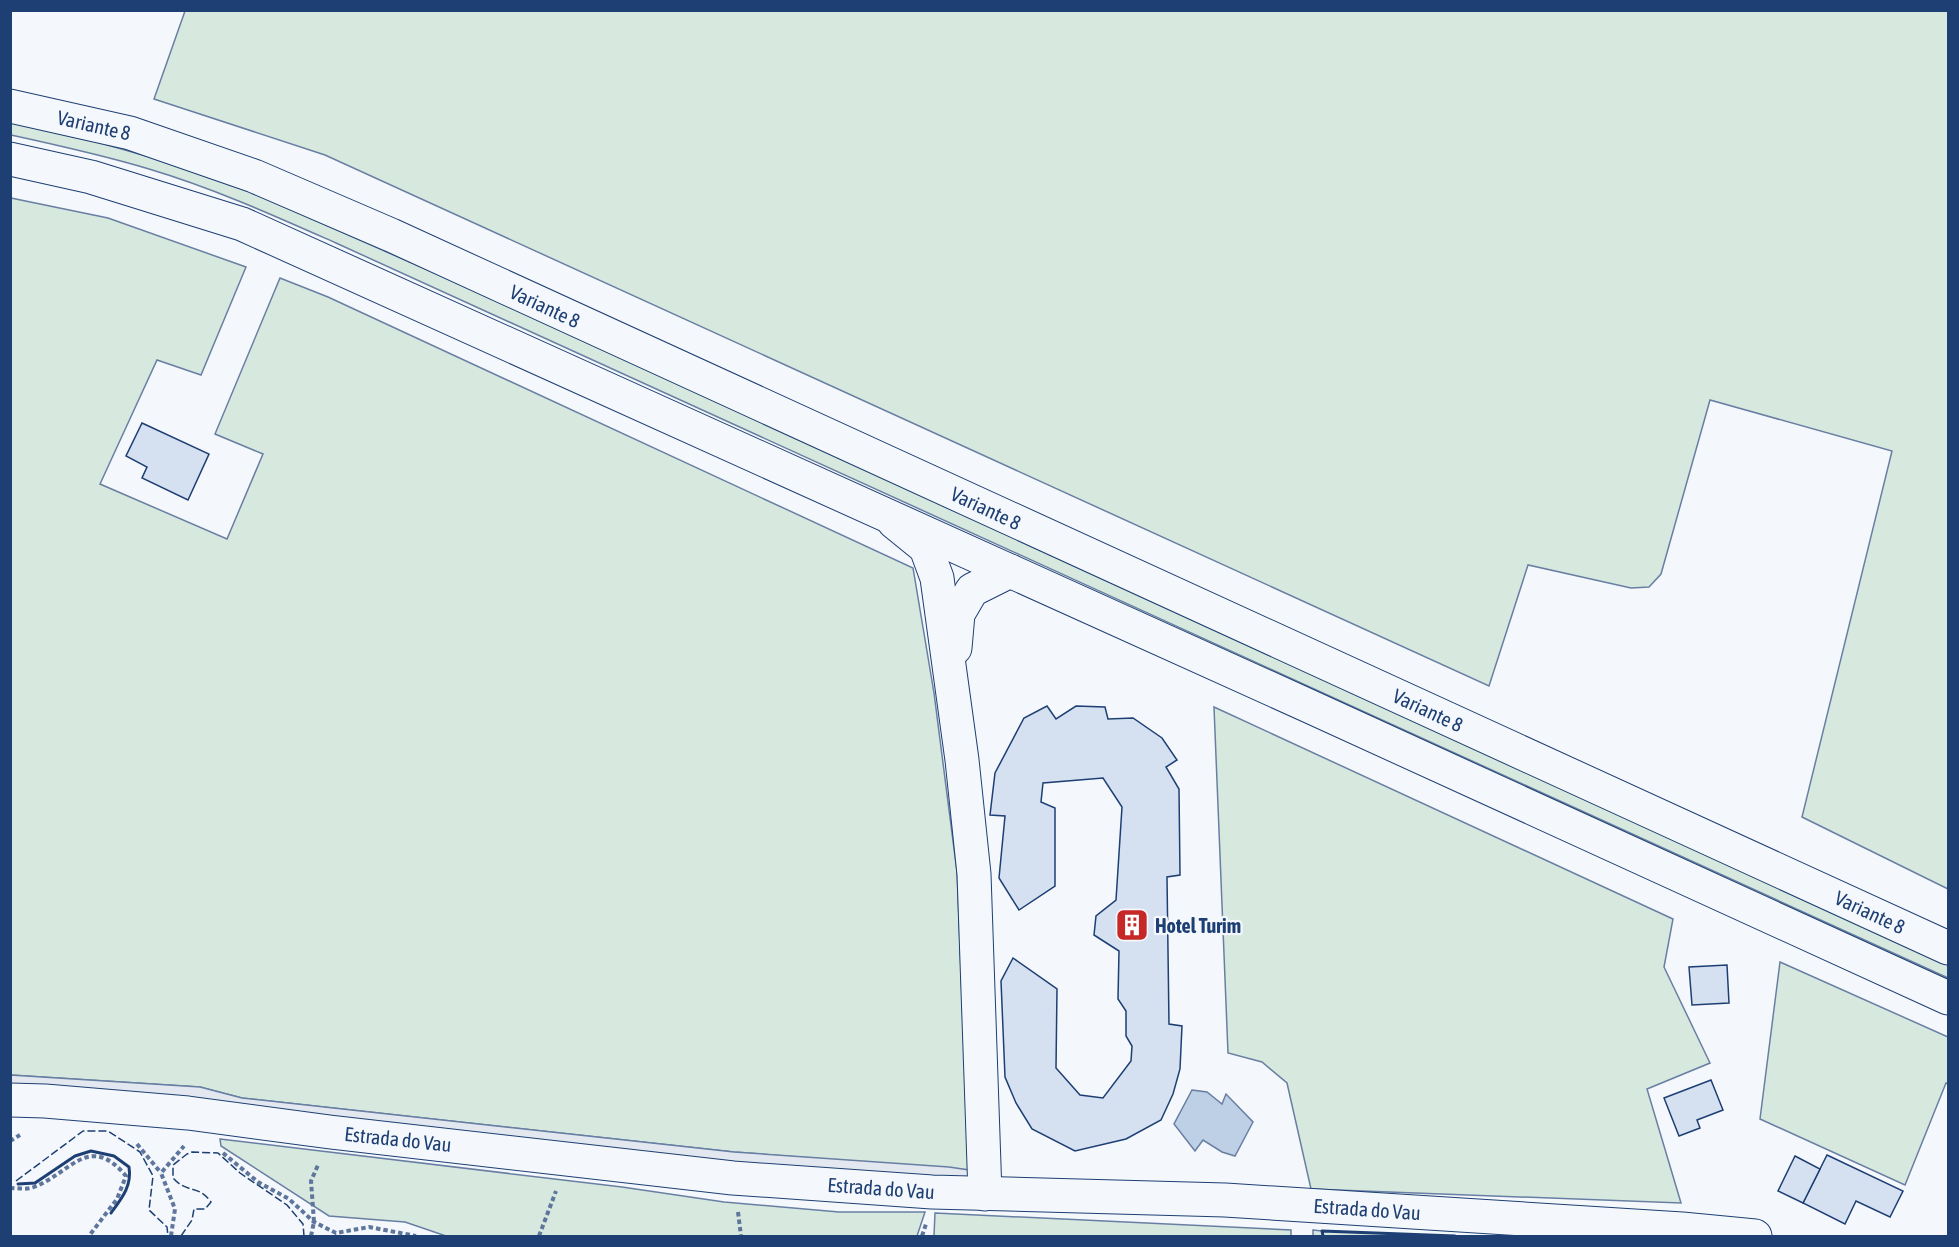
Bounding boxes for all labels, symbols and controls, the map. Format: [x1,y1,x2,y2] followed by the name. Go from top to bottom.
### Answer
[55,105,133,145] street label: Variante 8
[506,280,584,332] street label: Variante 8
[947,482,1025,534] street label: Variante 8
[1389,684,1467,736] street label: Variante 8
[1831,886,1909,938] street label: Variante 8
[1114,907,1150,943] building icon: Hotel Turim
[1155,914,1241,937] place label: Hotel Turim
[343,1122,453,1156] street label: Estrada do Vau
[827,1173,935,1203] street label: Estrada do Vau
[1313,1194,1421,1224] street label: Estrada do Vau

